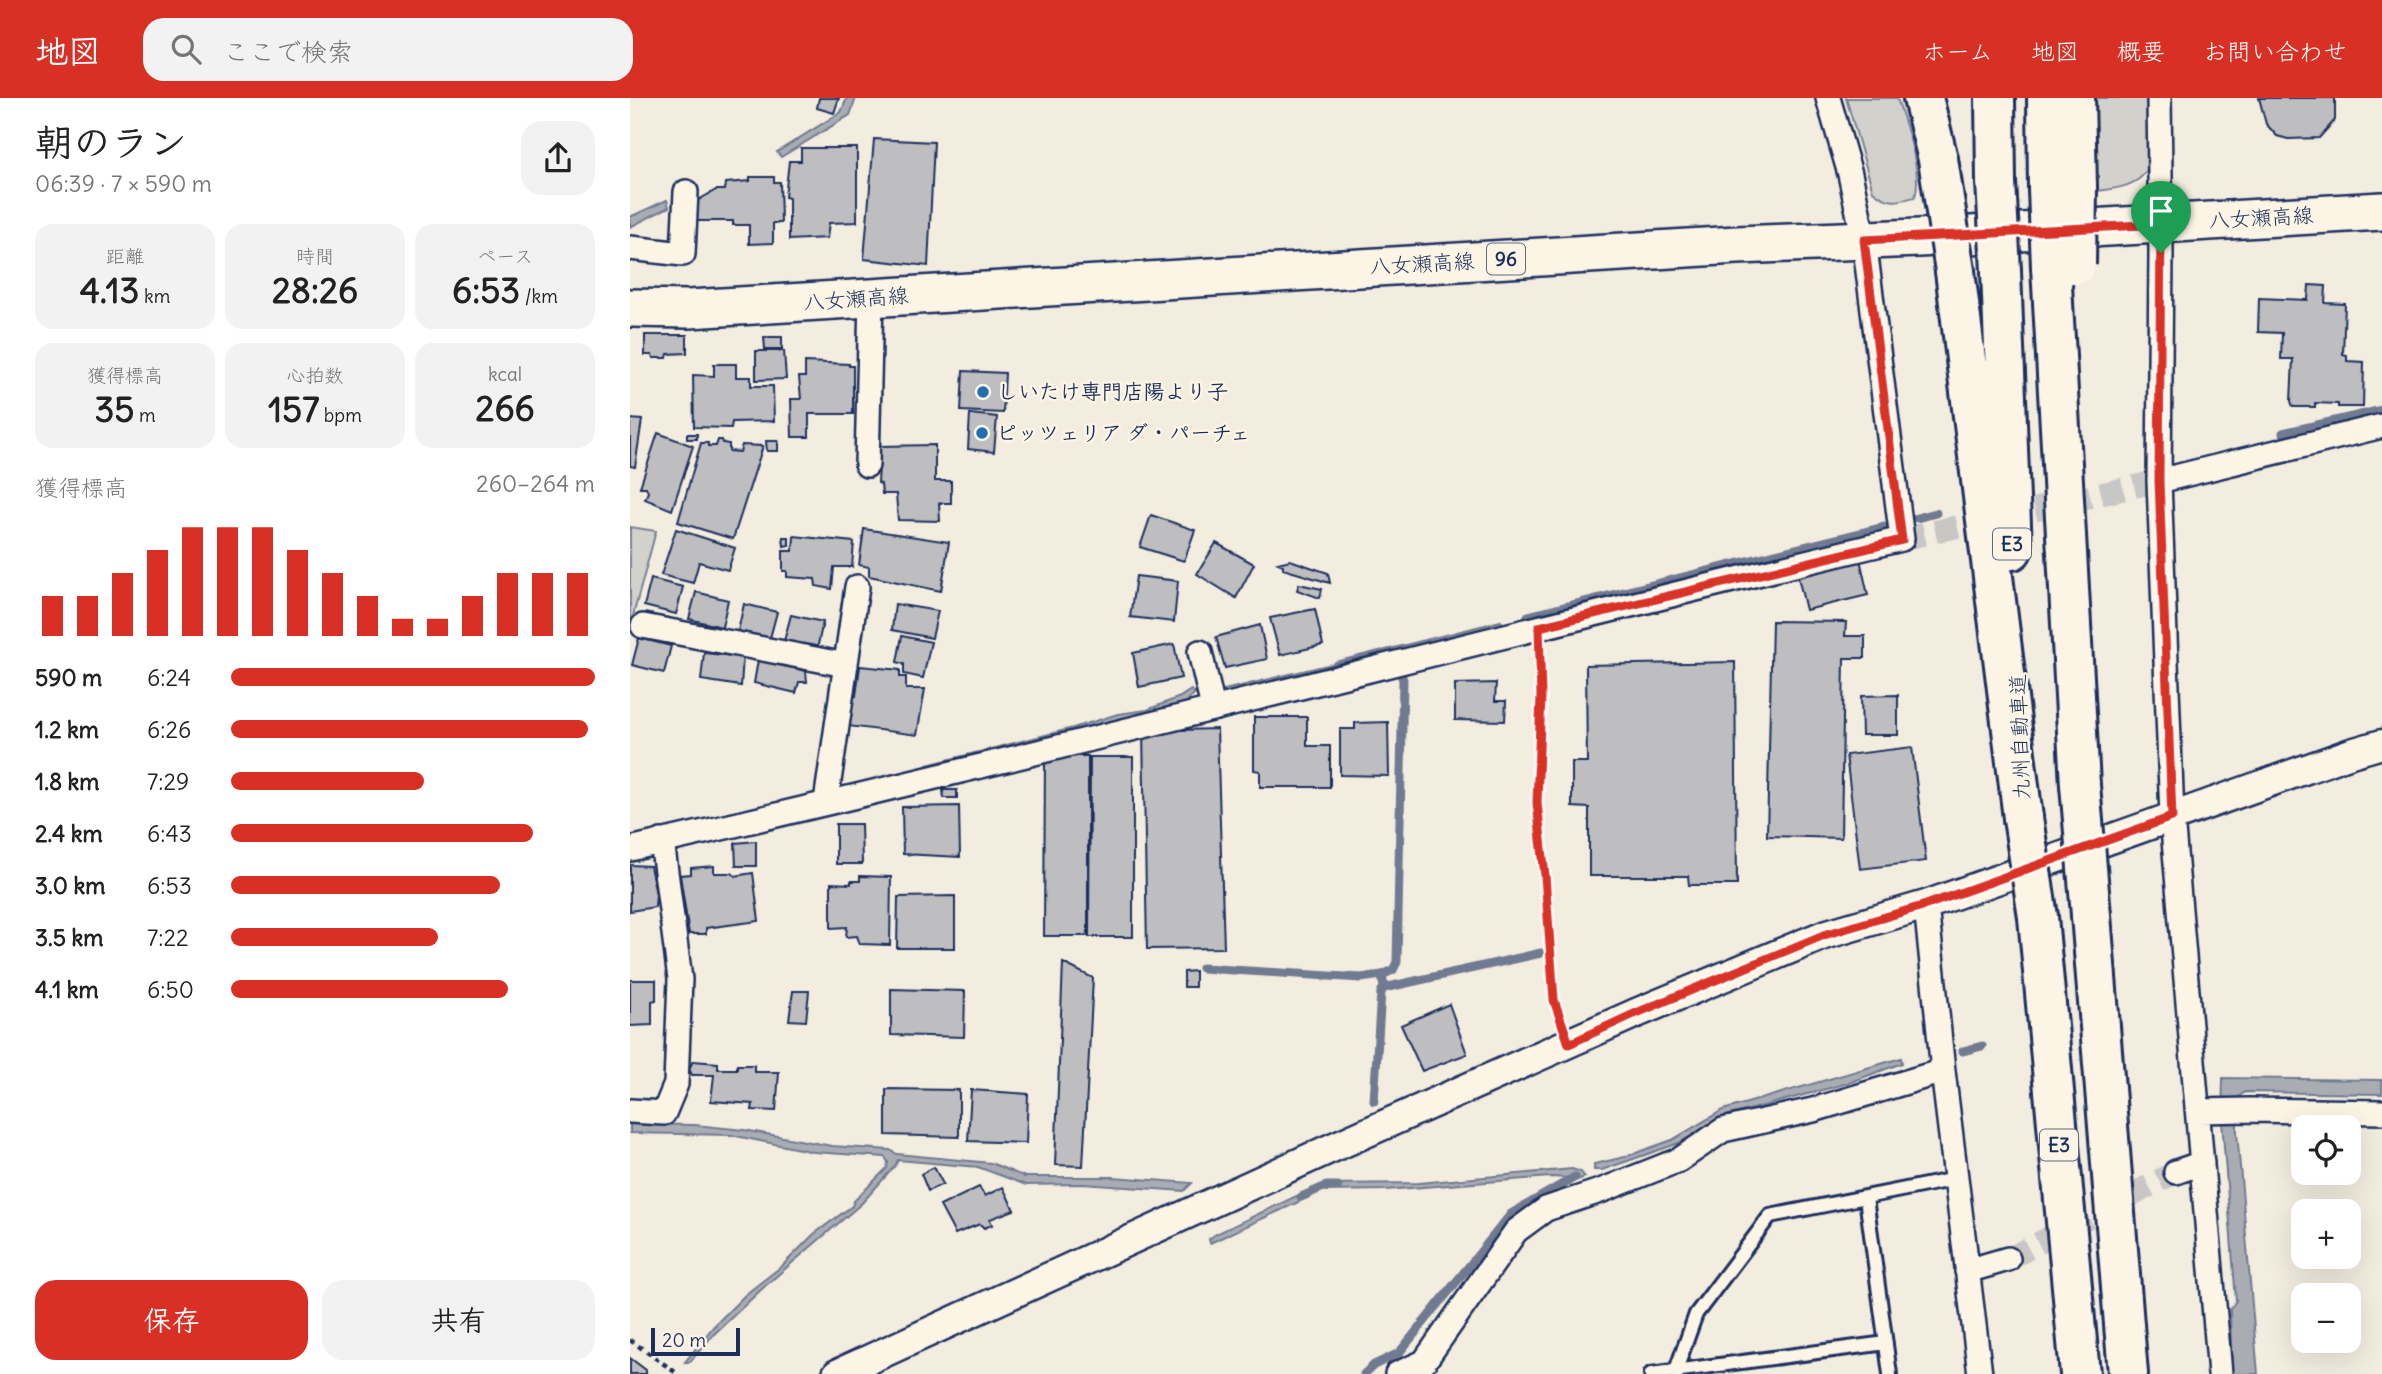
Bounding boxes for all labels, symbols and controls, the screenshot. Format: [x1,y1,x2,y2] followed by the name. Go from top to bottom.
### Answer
[143,18,633,81] search box
[35,30,101,72] text: 地図
[167,30,205,68] icon: search
[223,35,353,68] text: ここで検索
[1922,36,1993,66] text: ホーム
[2031,36,2079,66] text: 地図
[2117,36,2165,66] text: 概要
[2203,36,2347,66] text: お問い合わせ
[35,119,187,166] text: 朝のラン
[521,121,595,195] button: share
[35,169,212,198] text: 06:39 · 7 × 590 m
[2131,181,2191,253] pin
[2142,192,2180,230] icon: arrive
[2208,201,2314,234] street label: 八女瀬高線
[106,244,144,268] text: 距離
[296,244,334,268] text: 時間
[477,244,533,268] text: ペース
[1487,244,1525,274] road number: 96
[1369,247,1475,280] street label: 八女瀬高線
[80,268,139,312] text: 4.13
[272,268,358,312] text: 28:26
[452,268,520,312] text: 6:53
[803,281,909,316] street label: 八女瀬高線
[139,284,170,308] text: km
[520,284,558,308] text: /km
[488,362,522,386] text: kcal
[87,363,163,387] text: 獲得標高
[286,363,344,387] text: 心拍数
[997,378,1228,405] place label: しいたけ専門店陽より子
[975,384,991,400] marker: しいたけ専門店陽より子
[475,386,535,430] text: 266
[94,387,134,431] text: 35
[268,387,319,431] text: 157
[134,403,156,427] text: m
[319,403,362,427] text: bpm
[996,419,1250,446] place label: ピッツェリア ダ・パーチェ
[974,425,990,441] marker: ピッツェリア ダ・パーチェ
[476,469,595,498] text: 260–264 m
[35,473,127,502] text: 獲得標高
[1993,528,2031,560] road number: E3
[35,663,102,692] text: 590 m
[147,663,191,692] text: 6:24
[2004,674,2035,800] street label: 九州自動車道
[35,715,99,744] text: 1.2 km
[147,715,191,744] text: 6:26
[35,767,100,796] text: 1.8 km
[147,767,189,796] text: 7:29
[35,819,103,848] text: 2.4 km
[147,819,192,848] text: 6:43
[35,871,105,900] text: 3.0 km
[147,871,192,900] text: 6:53
[35,923,103,952] text: 3.5 km
[147,923,189,952] text: 7:22
[35,975,99,1004] text: 4.1 km
[147,975,194,1004] text: 6:50
[2291,1115,2361,1353] map controls
[2291,1115,2361,1185] button: locate
[2040,1130,2078,1161] road number: E3
[2291,1199,2361,1269] button: +
[35,1280,308,1360] button: 保存
[322,1280,595,1360] button: 共有
[2291,1283,2361,1353] button: −
[651,1325,740,1357] scale bar
[662,1328,706,1352] text: 20 m

